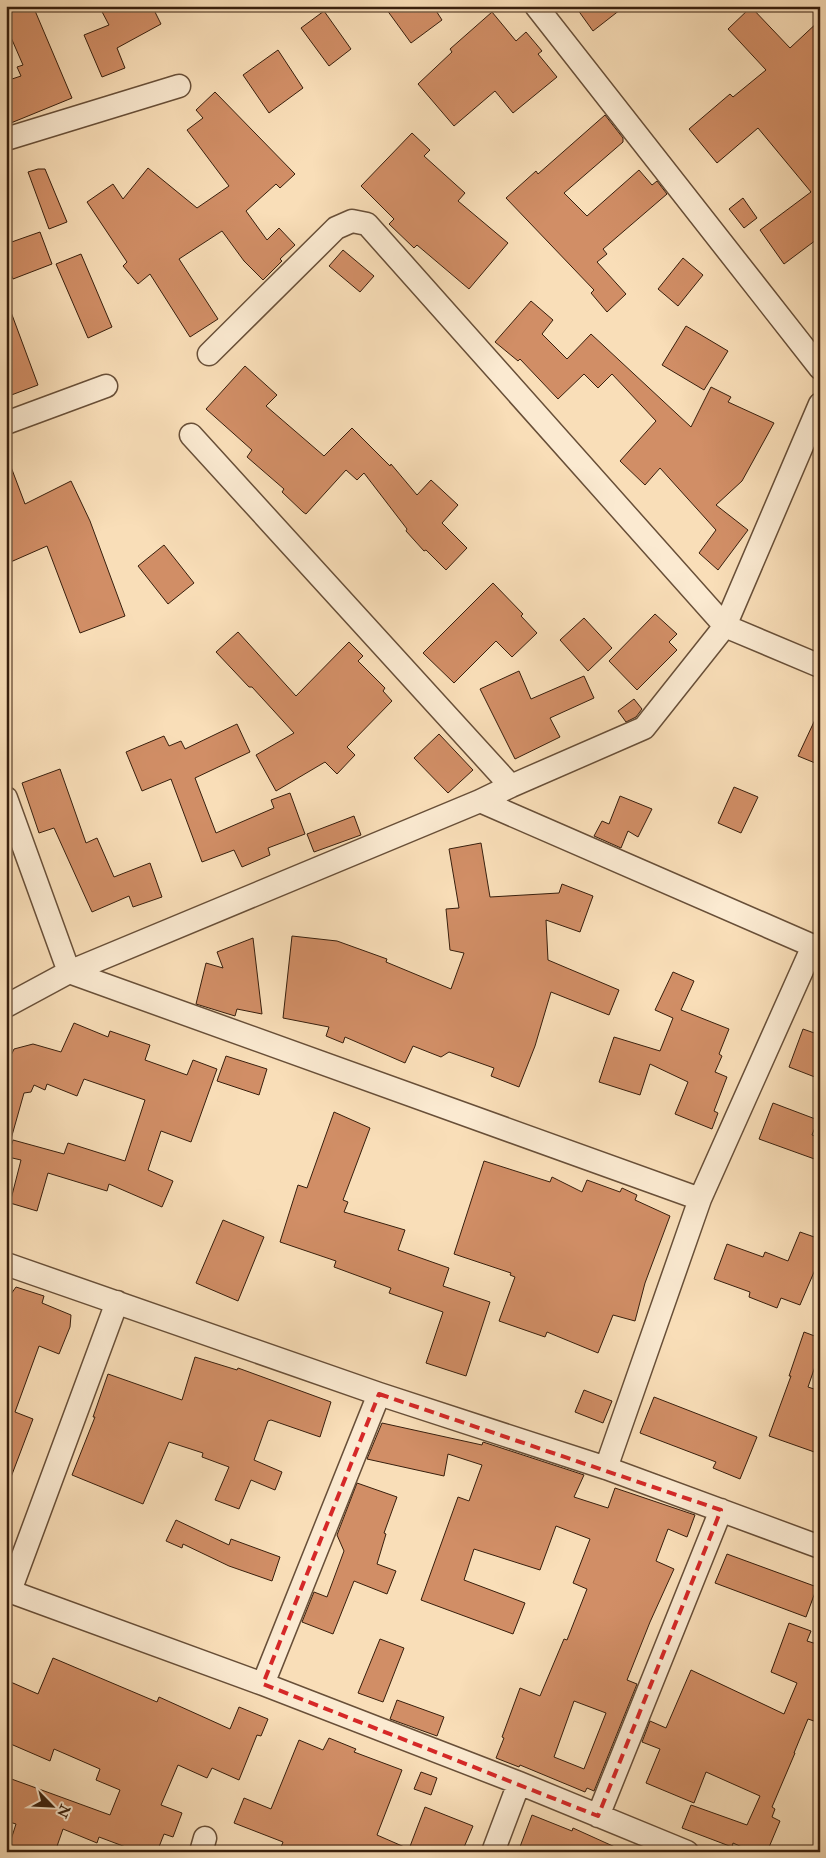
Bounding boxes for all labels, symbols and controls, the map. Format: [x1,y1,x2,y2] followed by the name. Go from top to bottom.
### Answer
[28,1780,78,1830] north arrow
[53,1801,74,1821] text: N

